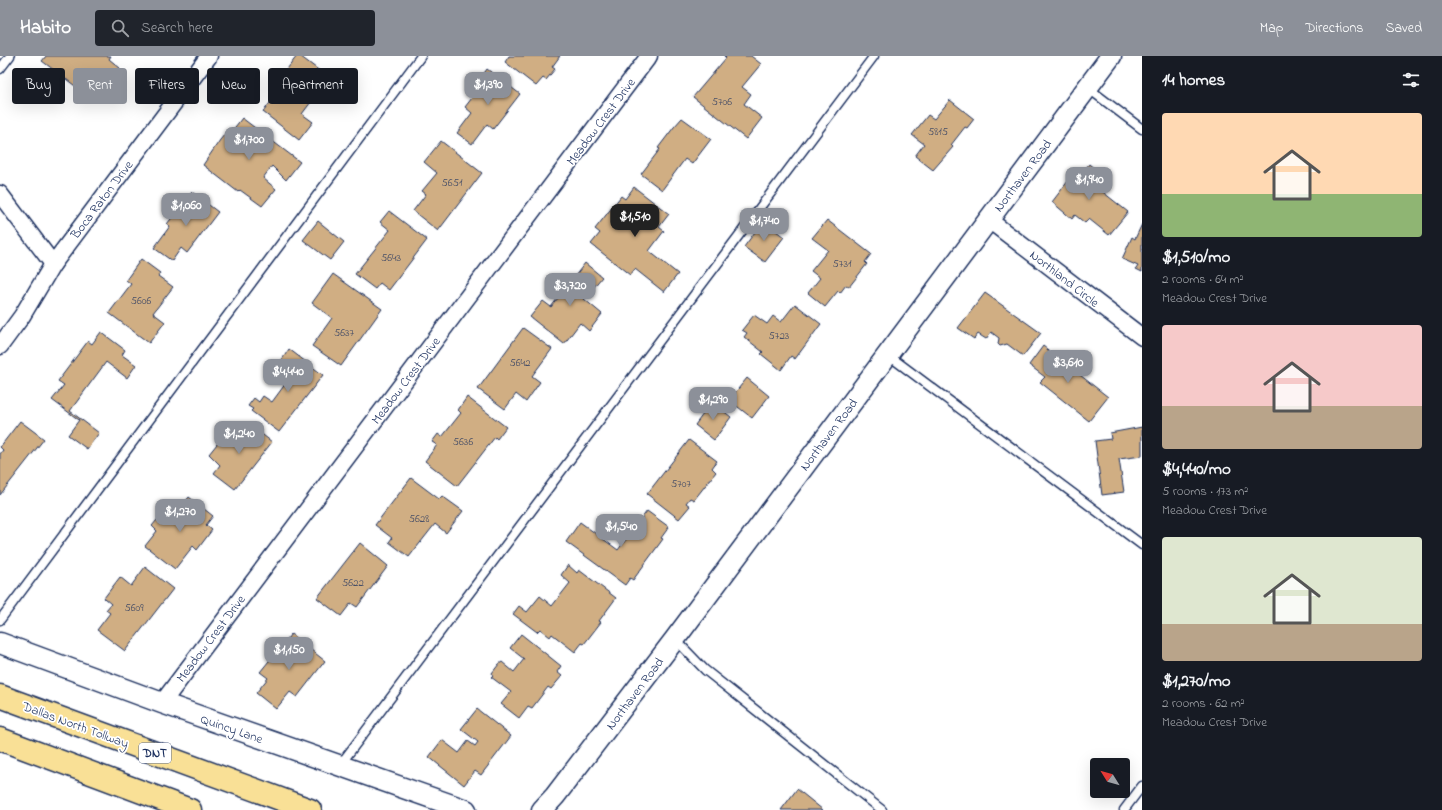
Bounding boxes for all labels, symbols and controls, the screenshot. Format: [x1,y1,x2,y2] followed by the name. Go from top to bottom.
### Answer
[95,10,375,46] search box
[20,15,71,42] text: Habito
[109,17,131,39] icon: search
[141,17,213,39] text: Search here
[1260,18,1283,39] text: Map
[1305,18,1363,39] text: Directions
[1385,18,1422,39] text: Saved
[12,68,65,104] chip: Buy
[73,68,127,104] chip: Rent
[135,68,199,104] chip: Filters
[207,68,260,104] chip: New
[268,68,358,104] chip: Apartment
[1162,68,1225,93] text: 14 homes
[1400,69,1422,91] icon: filters
[455,72,521,106] pin: $1,390
[562,74,640,170] street label: Meadow Crest Drive
[473,75,503,94] text: $1,390
[712,94,732,110] house number: 5706
[928,124,948,140] house number: 5815
[216,127,282,161] pin: $1,700
[234,130,264,149] text: $1,700
[990,135,1057,216] street label: Northaven Road
[1256,139,1328,211] icon: home
[66,157,138,244] street label: Boca Raton Drive
[1056,167,1122,201] pin: $1,940
[1074,170,1104,189] text: $1,940
[442,175,463,191] house number: 5651
[153,193,219,227] pin: $1,060
[170,196,202,215] text: $1,060
[602,204,668,238] pin: $1,510
[619,207,651,226] text: $1,510
[731,208,797,242] pin: $1,740
[749,211,779,230] text: $1,740
[1162,245,1230,270] text: $1,510/mo
[1025,246,1103,312] street label: Northland Circle
[381,250,402,266] house number: 5643
[833,256,852,272] house number: 5731
[1162,270,1244,289] text: 2 rooms · 64 m²
[537,273,603,307] pin: $3,720
[554,276,586,295] text: $3,720
[1162,289,1267,308] text: Meadow Crest Drive
[131,293,152,309] house number: 5606
[334,325,355,341] house number: 5637
[769,328,790,344] house number: 5723
[367,333,445,429] street label: Meadow Crest Drive
[1035,350,1101,384] pin: $3,610
[1256,351,1328,423] icon: home
[1053,353,1083,372] text: $3,610
[509,355,531,371] house number: 5642
[255,359,321,393] pin: $4,440
[272,362,304,381] text: $4,440
[680,387,746,421] pin: $1,290
[698,390,728,409] text: $1,290
[796,394,863,475] street label: Northaven Road
[206,421,272,455] pin: $1,240
[223,424,255,443] text: $1,240
[453,434,473,450] house number: 5636
[1162,457,1231,482] text: $4,440/mo
[671,476,692,492] house number: 5707
[1162,482,1248,501] text: 5 rooms · 173 m²
[147,499,213,533] pin: $1,270
[1162,501,1267,520] text: Meadow Crest Drive
[164,502,196,521] text: $1,270
[409,511,429,527] house number: 5628
[588,514,654,548] pin: $1,540
[605,517,637,536] text: $1,540
[1256,563,1328,635] icon: home
[342,575,365,591] house number: 5622
[172,591,250,687] street label: Meadow Crest Drive
[124,600,144,616] house number: 5609
[256,637,322,671] pin: $1,150
[273,640,305,659] text: $1,150
[602,653,669,734] street label: Northaven Road
[1162,669,1231,694] text: $1,270/mo
[1162,694,1245,713] text: 2 rooms · 62 m²
[19,697,131,754] street label: Dallas North Tollway
[197,710,265,750] street label: Quincy Lane
[1162,713,1267,732] text: Meadow Crest Drive
[139,743,171,763] road number: DNT
[1090,758,1130,798] north arrow
[1090,758,1130,798] map controls

